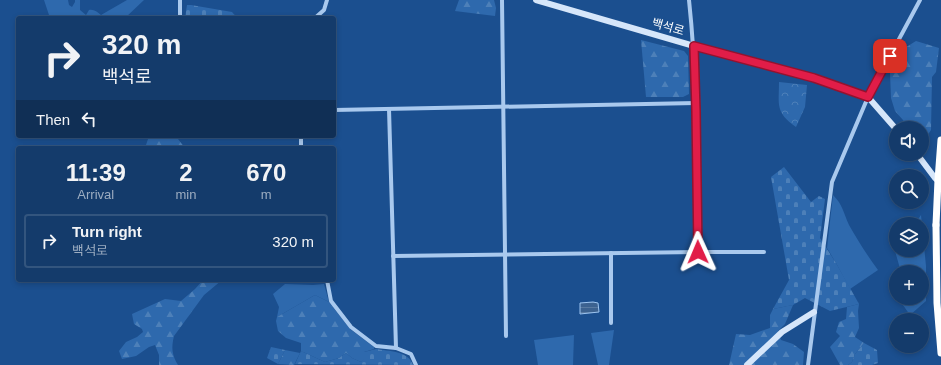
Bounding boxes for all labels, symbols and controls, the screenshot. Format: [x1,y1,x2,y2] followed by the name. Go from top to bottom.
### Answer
[650,16,686,38] street label: 백석로
[102,29,181,60] text: 320 m
[36,32,88,84] icon: right
[873,39,907,73] pin
[879,45,901,67] icon: arrive
[102,67,152,87] text: 백석로
[78,108,100,130] icon: left
[36,111,70,128] text: Then
[889,121,929,353] map controls
[889,121,929,161] button: sound
[66,159,126,186] text: 11:39
[179,159,193,186] text: 2
[246,159,286,186] text: 670
[889,169,929,209] button: search
[77,187,114,202] text: Arrival
[176,187,196,202] text: min
[261,187,272,202] text: m
[889,217,929,257] button: layers
[72,223,142,240] text: Turn right
[38,230,60,252] icon: right
[677,231,719,273] position arrow
[272,233,314,250] text: 320 m
[72,243,108,258] text: 백석로
[889,265,929,305] button: +
[889,313,929,353] button: −

